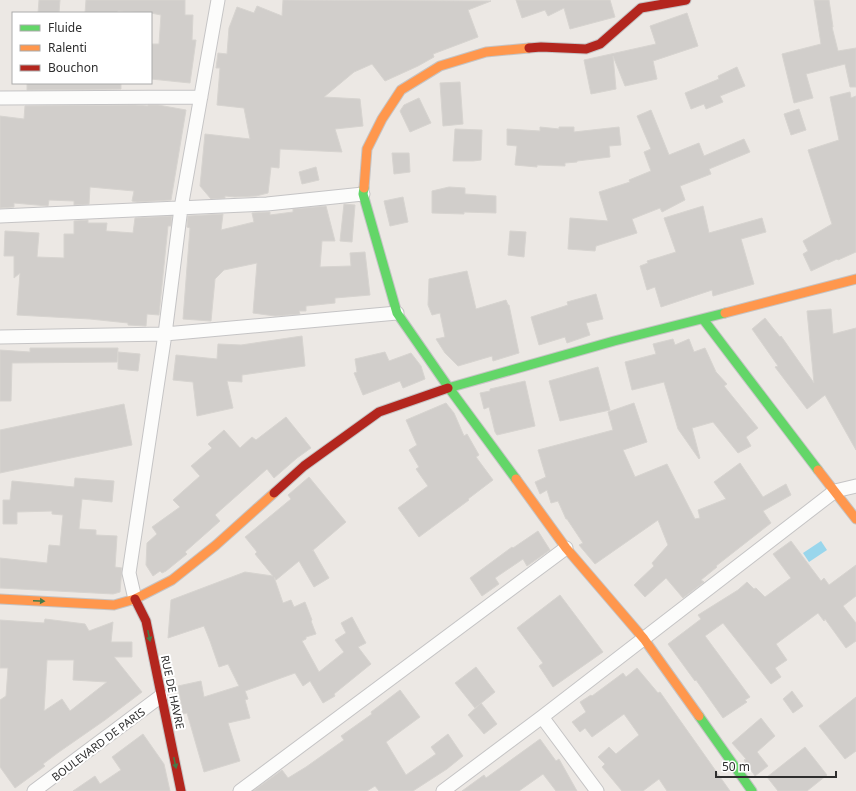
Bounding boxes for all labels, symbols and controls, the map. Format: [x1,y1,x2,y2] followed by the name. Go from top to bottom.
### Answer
[12,12,152,84] legend
[48,19,82,36] text: Fluide
[48,39,87,56] text: Ralenti
[48,59,98,76] text: Bouchon
[33,597,45,604] one-way arrow
[146,630,152,642] one-way arrow
[158,654,188,730] street label: RUE DE HAVRE
[48,704,148,784] street label: BOULEVARD DE PARIS
[716,753,836,779] scale bar
[173,757,179,769] one-way arrow
[722,758,750,775] text: 50 m

